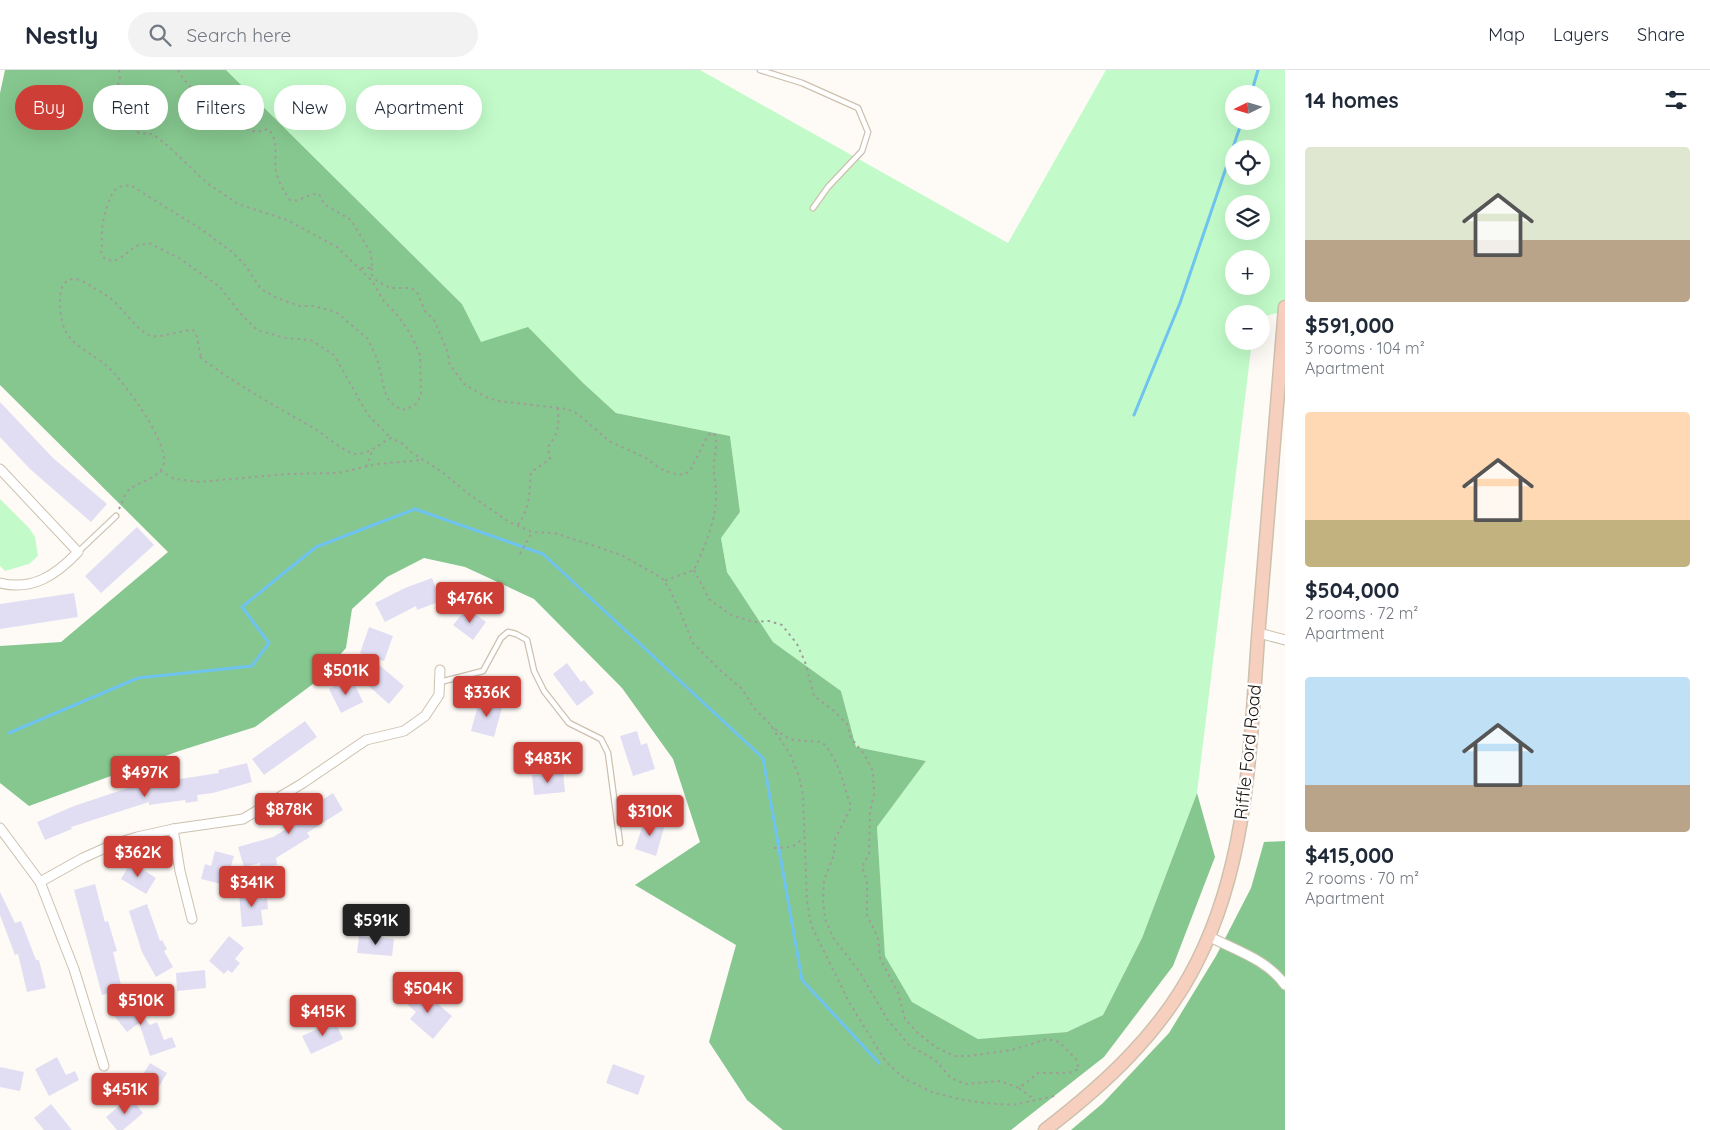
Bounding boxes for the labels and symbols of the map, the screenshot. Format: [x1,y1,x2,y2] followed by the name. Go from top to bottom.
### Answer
[1225,85,1270,130] north arrow
[435,582,505,624] pin: $476K
[311,654,381,696] pin: $501K
[452,676,522,718] pin: $336K
[1229,683,1266,821] street label: Riffle Ford Road
[513,742,583,784] pin: $483K
[110,756,180,798] pin: $497K
[254,792,324,835] pin: $878K
[615,794,685,837] pin: $310K
[103,836,173,878] pin: $362K
[217,866,287,908] pin: $341K
[341,904,411,946] pin: $591K
[393,972,463,1014] pin: $504K
[106,984,176,1026] pin: $510K
[288,994,358,1037] pin: $415K
[90,1072,160,1115] pin: $451K

